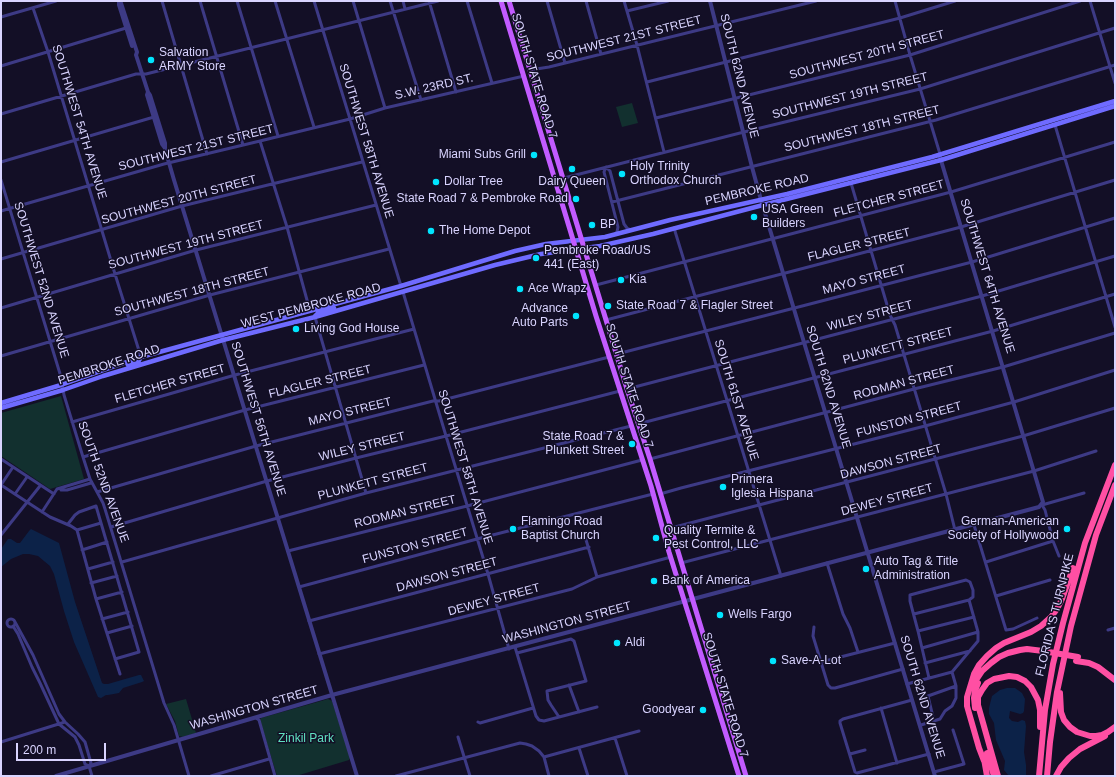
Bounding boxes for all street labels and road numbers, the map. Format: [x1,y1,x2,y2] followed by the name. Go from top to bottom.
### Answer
[508,12,560,140] street label: SOUTH STATE ROAD 7
[717,12,761,140] street label: SOUTH 62ND AVENUE
[545,13,703,65] street label: SOUTHWEST 21ST STREET
[788,27,946,83] street label: SOUTHWEST 20TH STREET
[49,43,109,201] street label: SOUTHWEST 54TH AVENUE
[336,62,396,220] street label: SOUTHWEST 58TH AVENUE
[771,70,929,122] street label: SOUTHWEST 19TH STREET
[393,71,475,103] street label: S.W. 23RD ST.
[783,103,941,155] street label: SOUTHWEST 18TH STREET
[117,122,275,174] street label: SOUTHWEST 21ST STREET
[704,171,810,209] street label: PEMBROKE ROAD
[100,172,258,228] street label: SOUTHWEST 20TH STREET
[832,177,946,221] street label: FLETCHER STREET
[957,197,1017,355] street label: SOUTHWEST 64TH AVENUE
[10,200,72,360] street label: SOUTHWEST 52ND AVENUE
[107,217,265,273] street label: SOUTHWEST 19TH STREET
[806,225,912,265] street label: FLAGLER STREET
[821,262,907,298] street label: MAYO STREET
[113,264,271,320] street label: SOUTHWEST 18TH STREET
[240,280,382,332] street label: WEST PEMBROKE ROAD
[826,298,914,334] street label: WILEY STREET
[602,322,656,450] street label: SOUTH STATE ROAD 7
[802,324,854,450] street label: SOUTH 62ND AVENUE
[841,324,955,368] street label: PLUNKETT STREET
[711,338,761,462] street label: SOUTH 61ST AVENUE
[228,340,288,498] street label: SOUTHWEST 56TH AVENUE
[56,342,162,388] street label: PEMBROKE ROAD
[113,361,227,407] street label: FLETCHER STREET
[267,362,373,402] street label: FLAGLER STREET
[852,363,956,403] street label: RODMAN STREET
[435,388,495,546] street label: SOUTHWEST 58TH AVENUE
[307,395,393,429] street label: MAYO STREET
[855,399,963,441] street label: FUNSTON STREET
[74,419,132,545] street label: SOUTH 52ND AVENUE
[318,429,406,465] street label: WILEY STREET
[839,442,943,482] street label: DAWSON STREET
[316,460,430,504] street label: PLUNKETT STREET
[839,481,935,519] street label: DEWEY STREET
[353,492,457,532] street label: RODMAN STREET
[361,525,469,567] street label: FUNSTON STREET
[1033,552,1077,678] street label: FLORIDA'S TURNPIKE
[395,555,499,595] street label: DAWSON STREET
[446,581,542,619] street label: DEWEY STREET
[501,599,633,647] street label: WASHINGTON STREET
[699,631,751,759] street label: SOUTH STATE ROAD 7
[896,634,948,760] street label: SOUTH 62ND AVENUE
[188,683,320,733] street label: WASHINGTON STREET

